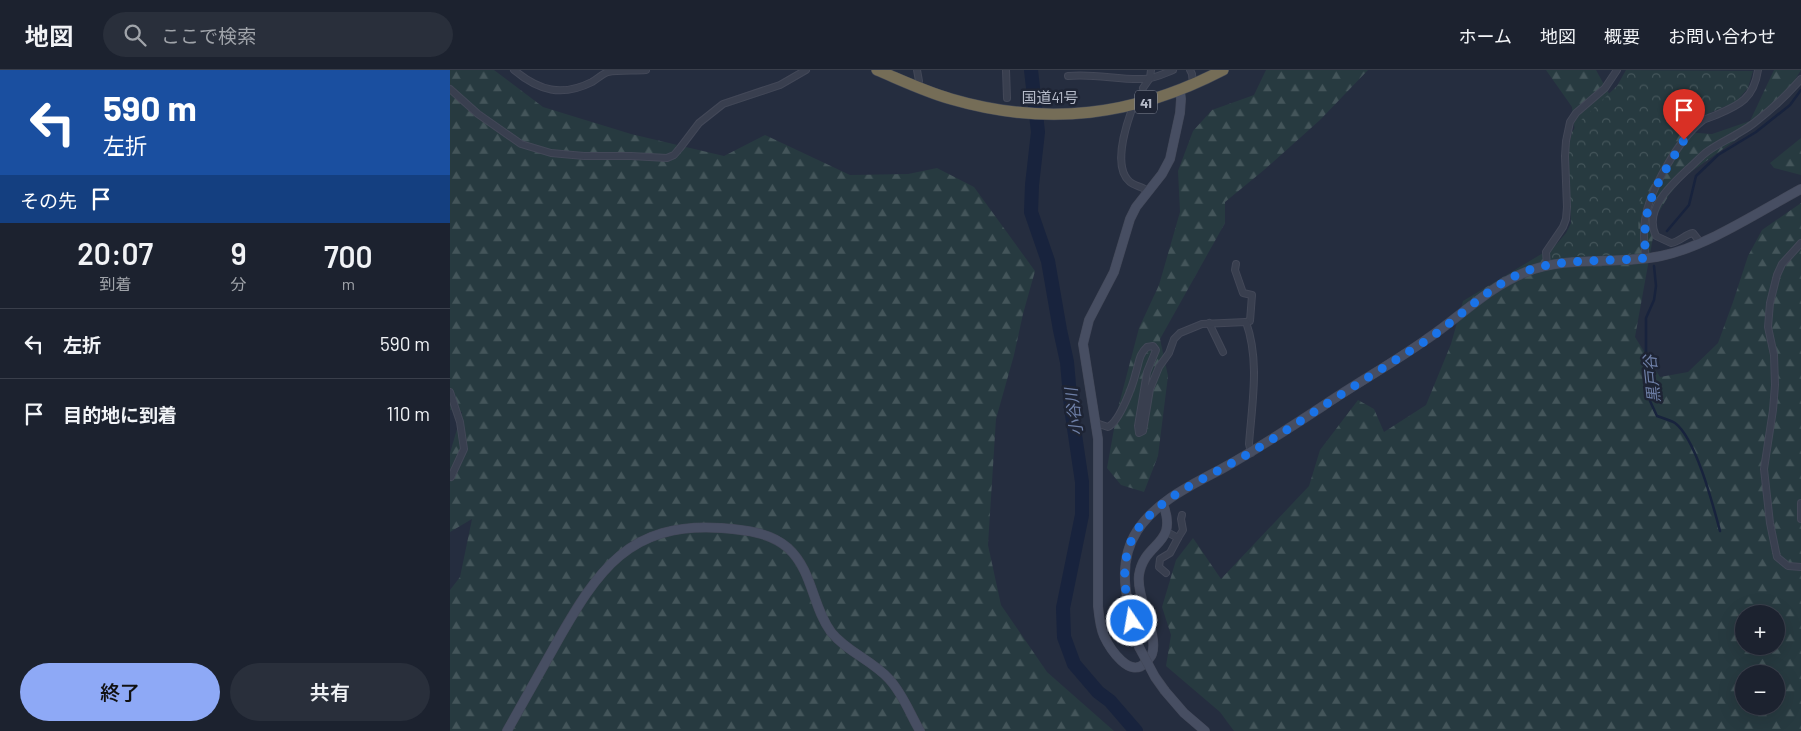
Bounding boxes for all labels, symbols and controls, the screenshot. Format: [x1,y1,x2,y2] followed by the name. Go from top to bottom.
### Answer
[103,12,453,57] search box
[25,21,73,50] text: 地図
[121,21,149,49] icon: search
[161,24,256,47] text: ここで検索
[1459,25,1512,47] text: ホーム
[1540,25,1576,47] text: 地図
[1604,25,1640,47] text: 概要
[1668,25,1776,47] text: お問い合わせ
[103,86,197,128] text: 590 m
[1021,88,1079,106] street label: 国道41号
[1663,89,1705,140] pin
[20,90,85,155] icon: left
[1135,91,1157,114] road number: 41
[1670,96,1698,124] icon: arrive
[103,132,147,158] text: 左折
[87,185,115,213] icon: arrive
[20,189,77,212] text: その先
[77,235,153,271] text: 20:07
[231,235,246,271] text: 9
[324,238,373,274] text: 700
[99,274,131,293] text: 到着
[231,274,247,293] text: 分
[342,274,355,293] text: m
[20,330,48,358] icon: left
[380,332,430,355] text: 590 m
[63,333,101,356] text: 左折
[1639,352,1663,404] water label: 黒戸谷
[1060,385,1085,437] water label: 小谷川
[20,400,48,428] icon: arrive
[386,402,430,425] text: 110 m
[63,403,177,426] text: 目的地に到着
[1105,594,1157,646] position arrow
[1735,605,1785,715] map controls
[1735,605,1785,655] button: +
[20,663,220,721] button: 終了
[230,663,430,721] button: 共有
[1735,665,1785,715] button: −

